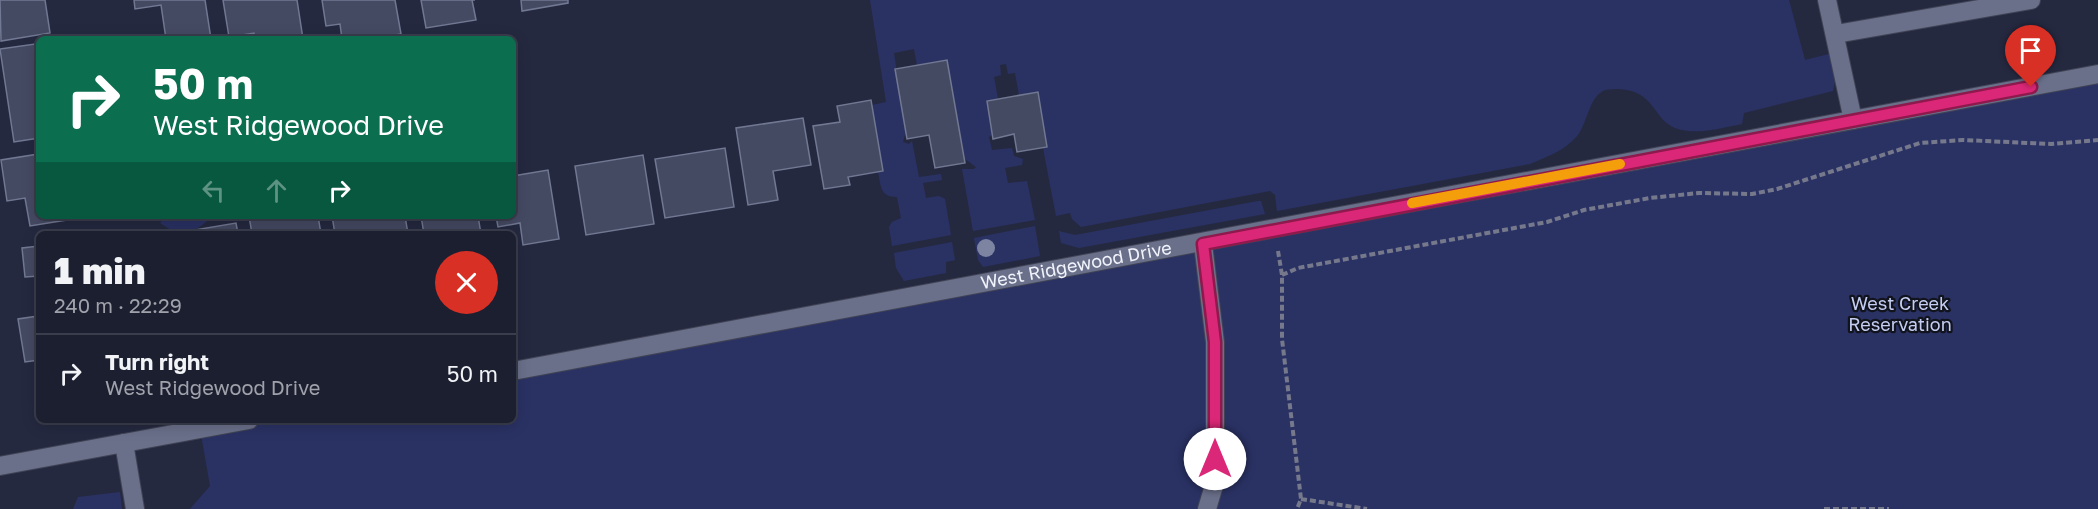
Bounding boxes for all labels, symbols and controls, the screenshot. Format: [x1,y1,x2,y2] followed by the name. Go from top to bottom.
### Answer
[2005,25,2056,87] pin
[2014,34,2047,67] icon: arrive
[153,58,253,108] text: 50 m
[54,60,132,138] icon: right
[153,109,444,141] text: West Ridgewood Drive
[197,174,230,207] icon: left
[260,174,293,207] icon: ahead
[323,174,356,207] icon: right
[979,236,1173,293] street label: West Ridgewood Drive
[54,249,145,292] text: 1 min
[435,251,498,314] button: close
[1848,292,1952,335] park label: West Creek Reservation
[54,293,182,317] text: 240 m · 22:29
[105,348,209,375] text: Turn right
[54,357,87,390] icon: right
[447,360,498,387] text: 50 m
[105,375,320,399] text: West Ridgewood Drive
[1183,427,1247,491] position arrow

